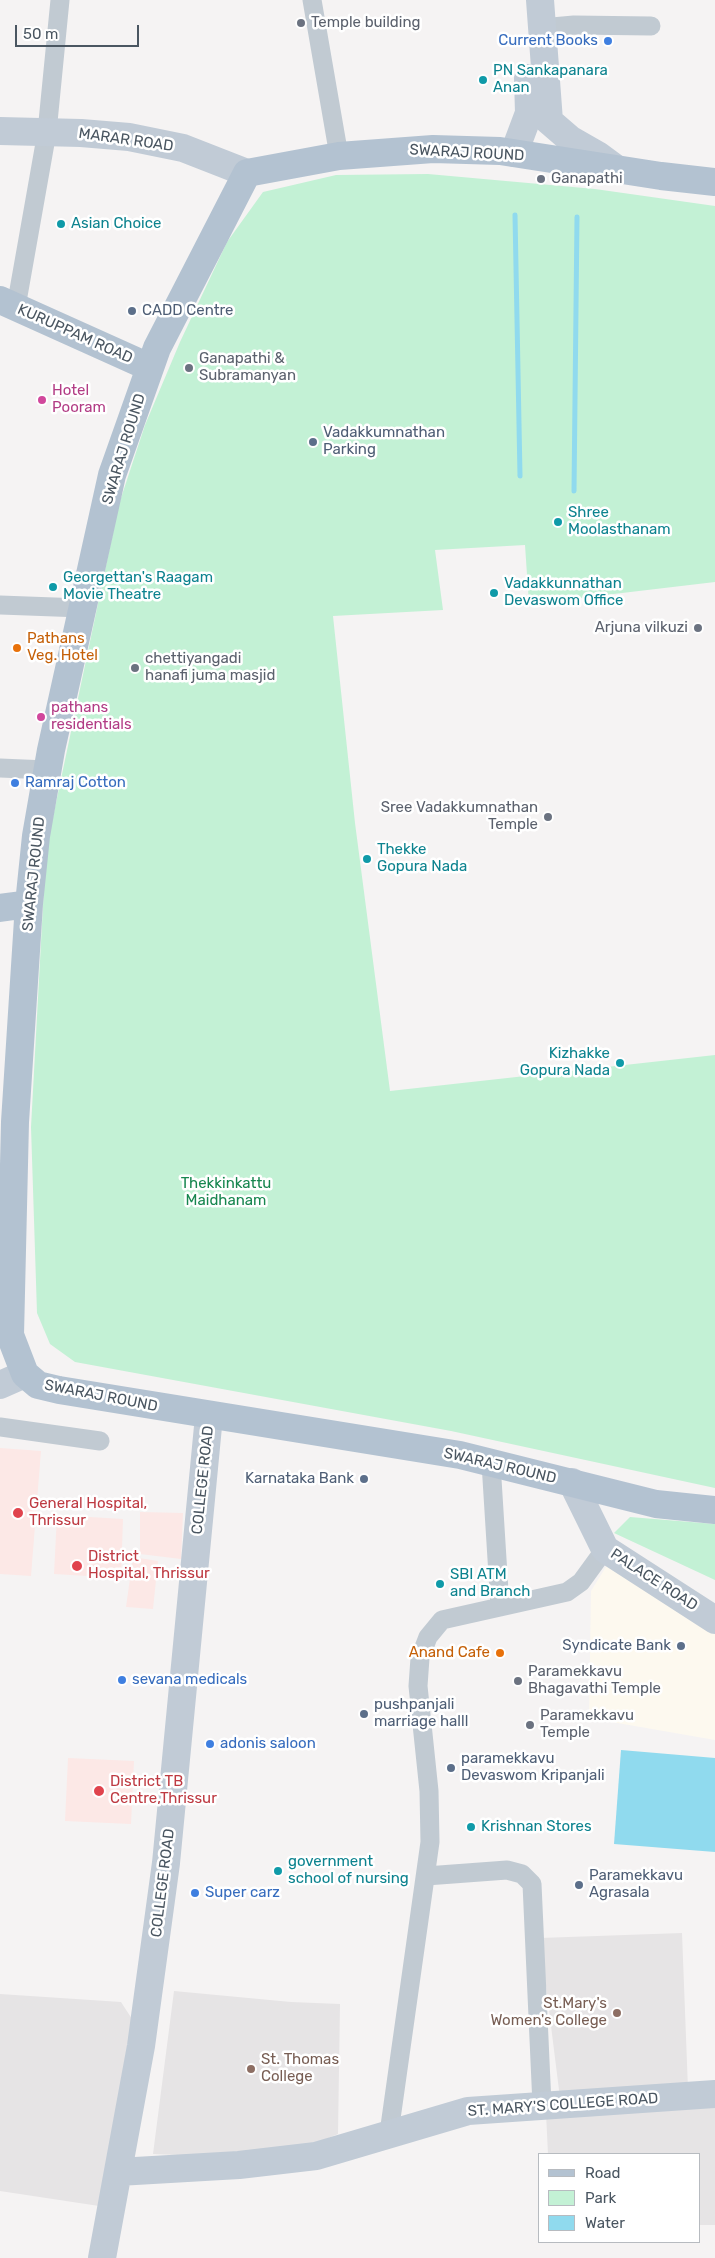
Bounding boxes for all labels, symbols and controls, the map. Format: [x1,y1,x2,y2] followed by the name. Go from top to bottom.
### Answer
[311,14,420,32] place label: Temple building
[18,15,141,47] scale bar
[295,17,307,29] marker: Temple building
[23,25,58,43] text: 50 m
[498,32,598,50] place label: Current Books
[602,35,614,47] marker: Current Books
[493,62,608,97] place label: PN Sankapanara Anan
[477,74,489,86] marker: PN Sankapanara Anan
[77,124,175,156] street label: MARAR ROAD
[409,141,525,165] street label: SWARAJ ROUND
[551,170,623,188] place label: Ganapathi
[535,173,547,185] marker: Ganapathi
[71,215,161,233] place label: Asian Choice
[55,218,67,230] marker: Asian Choice
[15,300,135,368] street label: KURUPPAM ROAD
[142,302,233,320] place label: CADD Centre
[126,305,138,317] marker: CADD Centre
[199,350,296,385] place label: Ganapathi & Subramanyan
[183,362,195,374] marker: Ganapathi & Subramanyan
[52,382,106,417] place label: Hotel Pooram
[99,391,149,507] street label: SWARAJ ROUND
[36,394,48,406] marker: Hotel Pooram
[323,424,445,459] place label: Vadakkumnathan Parking
[307,436,319,448] marker: Vadakkumnathan Parking
[568,504,671,539] place label: Shree Moolasthanam
[552,516,564,528] marker: Shree Moolasthanam
[63,569,213,604] place label: Georgettan's Raagam Movie Theatre
[504,575,623,610] place label: Vadakkunnathan Devaswom Office
[47,581,59,593] marker: Georgettan's Raagam Movie Theatre
[488,587,500,599] marker: Vadakkunnathan Devaswom Office
[595,619,688,637] place label: Arjuna vilkuzi
[692,622,704,634] marker: Arjuna vilkuzi
[27,630,98,665] place label: Pathans Veg. Hotel
[11,642,23,654] marker: Pathans Veg. Hotel
[145,650,275,685] place label: chettiyangadi hanafi juma masjid
[129,662,141,674] marker: chettiyangadi hanafi juma masjid
[51,699,132,734] place label: pathans residentials
[35,711,47,723] marker: pathans residentials
[25,774,126,792] place label: Ramraj Cotton
[9,777,21,789] marker: Ramraj Cotton
[381,799,538,834] place label: Sree Vadakkumnathan Temple
[542,811,554,823] marker: Sree Vadakkumnathan Temple
[19,816,49,932] street label: SWARAJ ROUND
[377,841,467,876] place label: Thekke Gopura Nada
[361,853,373,865] marker: Thekke Gopura Nada
[520,1045,610,1080] place label: Kizhakke Gopura Nada
[614,1057,626,1069] marker: Kizhakke Gopura Nada
[181,1175,271,1210] park label: Thekkinkattu Maidhanam
[43,1376,159,1416] street label: SWARAJ ROUND
[188,1425,218,1535] street label: COLLEGE ROAD
[442,1444,558,1488] street label: SWARAJ ROUND
[245,1470,354,1488] place label: Karnataka Bank
[358,1473,370,1485] marker: Karnataka Bank
[29,1495,147,1530] place label: General Hospital, Thrissur
[11,1506,25,1520] marker: General Hospital, Thrissur
[607,1545,701,1615] street label: PALACE ROAD
[88,1548,210,1583] place label: District Hospital, Thrissur
[70,1559,84,1573] marker: District Hospital, Thrissur
[450,1566,530,1601] place label: SBI ATM and Branch
[434,1578,446,1590] marker: SBI ATM and Branch
[562,1637,671,1655] place label: Syndicate Bank
[675,1640,687,1652] marker: Syndicate Bank
[409,1644,490,1662] place label: Anand Cafe
[494,1647,506,1659] marker: Anand Cafe
[528,1663,661,1698] place label: Paramekkavu Bhagavathi Temple
[132,1671,247,1689] place label: sevana medicals
[116,1674,128,1686] marker: sevana medicals
[512,1675,524,1687] marker: Paramekkavu Bhagavathi Temple
[374,1696,468,1731] place label: pushpanjali marriage halll
[540,1707,634,1742] place label: Paramekkavu Temple
[358,1708,370,1720] marker: pushpanjali marriage halll
[524,1719,536,1731] marker: Paramekkavu Temple
[220,1735,316,1753] place label: adonis saloon
[204,1738,216,1750] marker: adonis saloon
[461,1750,605,1785] place label: paramekkavu Devaswom Kripanjali
[445,1762,457,1774] marker: paramekkavu Devaswom Kripanjali
[110,1773,217,1808] place label: District TB Centre,Thrissur
[92,1784,106,1798] marker: District TB Centre,Thrissur
[481,1818,592,1836] place label: Krishnan Stores
[465,1821,477,1833] marker: Krishnan Stores
[147,1828,179,1938] street label: COLLEGE ROAD
[288,1853,409,1888] place label: government school of nursing
[272,1865,284,1877] marker: government school of nursing
[589,1867,683,1902] place label: Paramekkavu Agrasala
[573,1879,585,1891] marker: Paramekkavu Agrasala
[205,1884,280,1902] place label: Super carz
[189,1887,201,1899] marker: Super carz
[490,1995,607,2030] place label: St.Mary's Women's College
[611,2007,623,2019] marker: St.Mary's Women's College
[261,2051,339,2086] place label: St. Thomas College
[245,2063,257,2075] marker: St. Thomas College
[467,2089,659,2121] street label: ST. MARY'S COLLEGE ROAD
[538,2153,700,2243] legend
[585,2164,621,2182] text: Road
[585,2189,616,2207] text: Park
[585,2214,625,2232] text: Water

